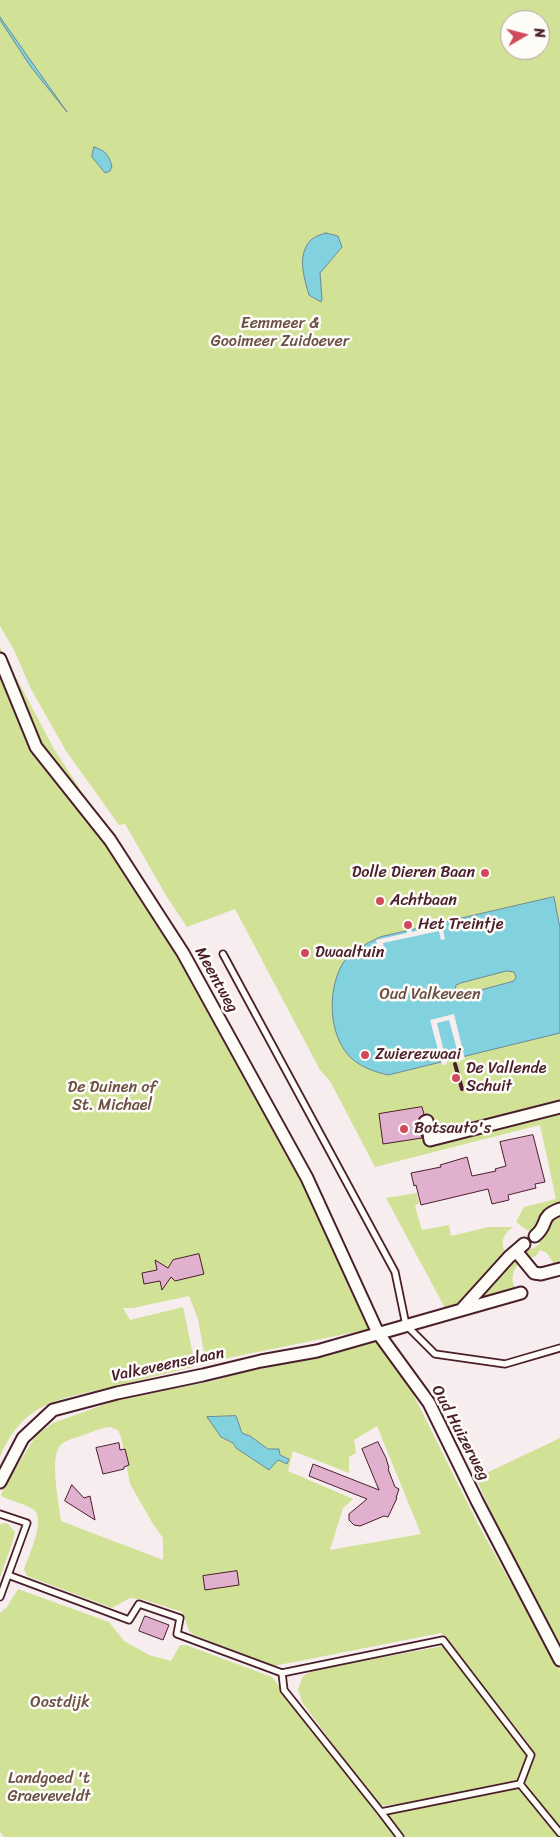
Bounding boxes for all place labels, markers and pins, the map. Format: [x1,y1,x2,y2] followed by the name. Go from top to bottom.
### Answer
[352,863,475,883] place label: Dolle Dieren Baan
[479,867,491,879] marker: Dolle Dieren Baan
[390,891,457,911] place label: Achtbaan
[374,895,386,907] marker: Achtbaan
[418,915,503,935] place label: Het Treintje
[402,919,414,931] marker: Het Treintje
[315,943,384,963] place label: Dwaaltuin
[299,947,311,959] marker: Dwaaltuin
[375,1045,461,1065] place label: Zwierezwaai
[359,1049,371,1061] marker: Zwierezwaai
[466,1059,547,1097] place label: De Vallende Schuit
[450,1072,462,1084] marker: De Vallende Schuit
[414,1119,491,1139] place label: Botsauto's
[398,1123,410,1135] marker: Botsauto's

